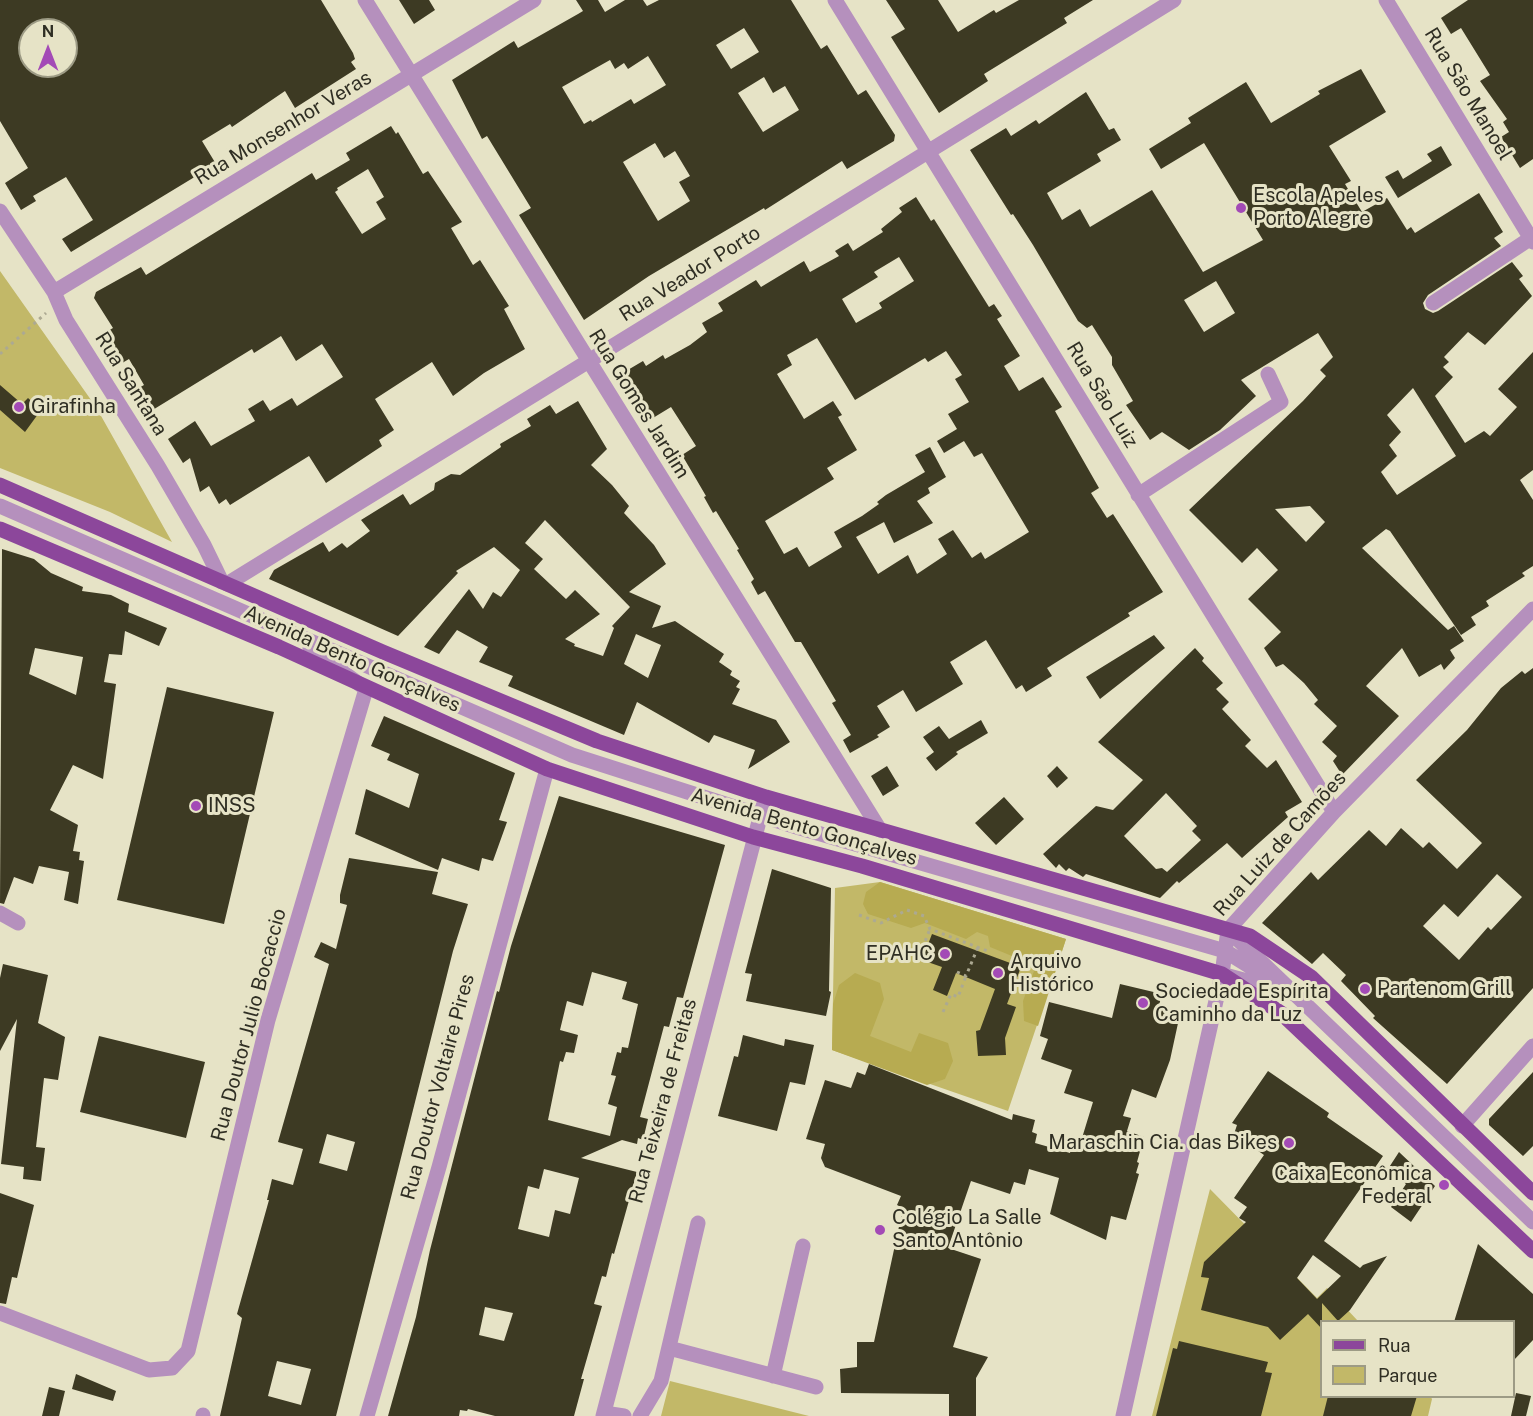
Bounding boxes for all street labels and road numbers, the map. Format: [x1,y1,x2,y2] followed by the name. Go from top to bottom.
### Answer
[1419,23,1517,165] street label: Rua São Manoel
[190,66,376,190] street label: Rua Monsenhor Veras
[615,221,765,327] street label: Rua Veador Porto
[583,325,695,483] street label: Rua Gomes Jardim
[90,328,172,440] street label: Rua Santana
[1061,338,1143,452] street label: Rua São Luiz
[240,600,464,718] street label: Avenida Bento Gonçalves
[1209,767,1351,921] street label: Rua Luiz de Camões
[688,783,920,871] street label: Avenida Bento Gonçalves
[206,906,292,1144] street label: Rua Doutor Julio Bocaccio
[396,971,480,1203] street label: Rua Doutor Voltaire Pires
[624,996,702,1206] street label: Rua Teixeira de Freitas

